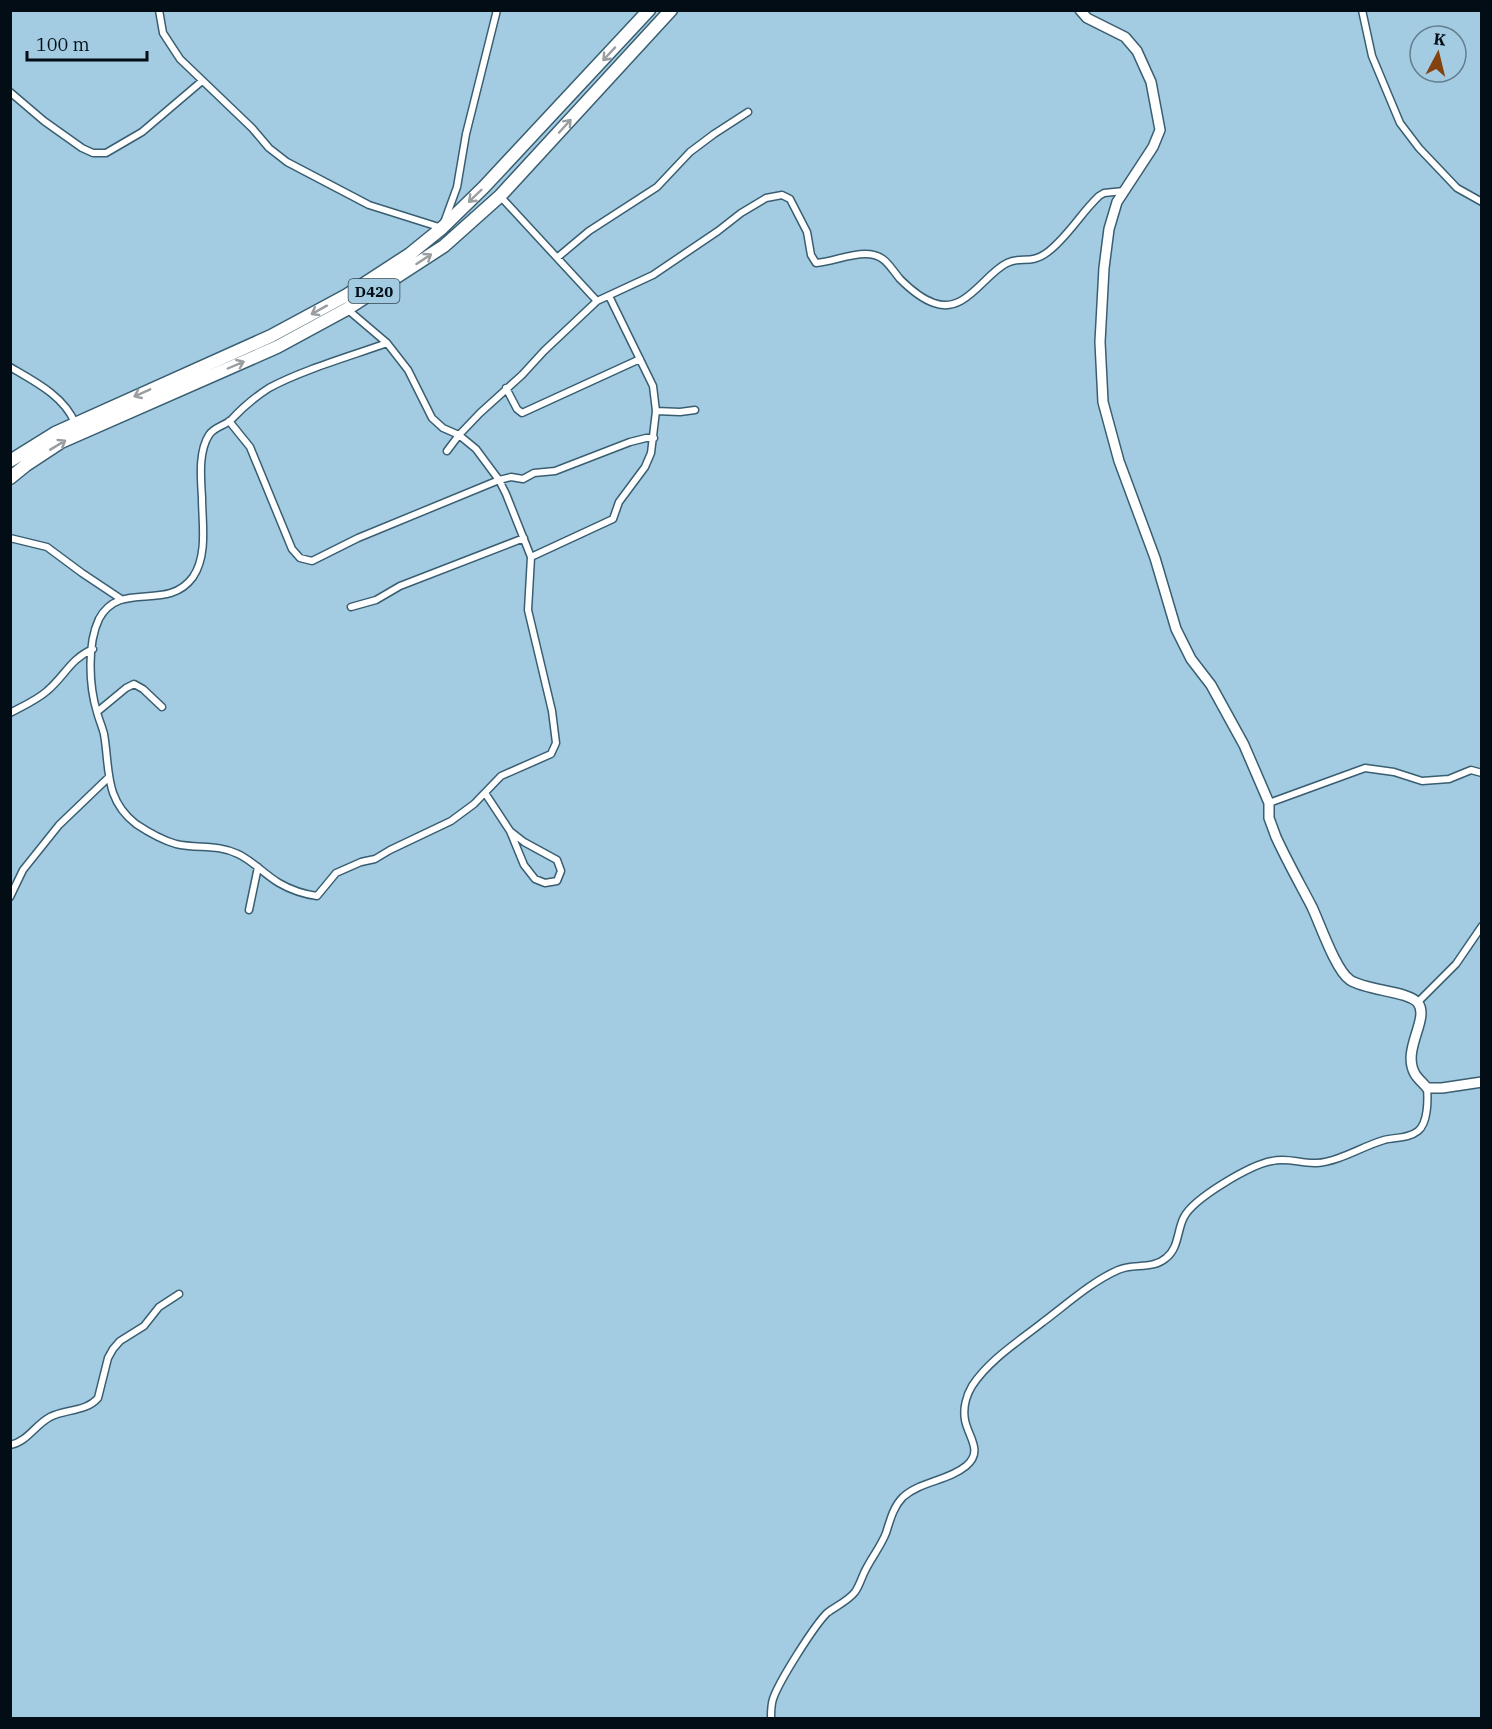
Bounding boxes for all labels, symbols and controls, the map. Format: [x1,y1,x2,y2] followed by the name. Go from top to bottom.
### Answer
[27,24,147,62] scale bar
[1408,24,1468,84] north arrow
[1433,28,1448,50] text: K
[36,33,90,56] text: 100 m
[602,46,616,61] one-way arrow
[558,119,572,134] one-way arrow
[468,188,483,203] one-way arrow
[415,253,432,265] one-way arrow
[348,279,400,303] road number: D420
[310,305,328,316] one-way arrow
[226,359,245,370] one-way arrow
[133,388,151,399] one-way arrow
[49,438,66,450] one-way arrow

